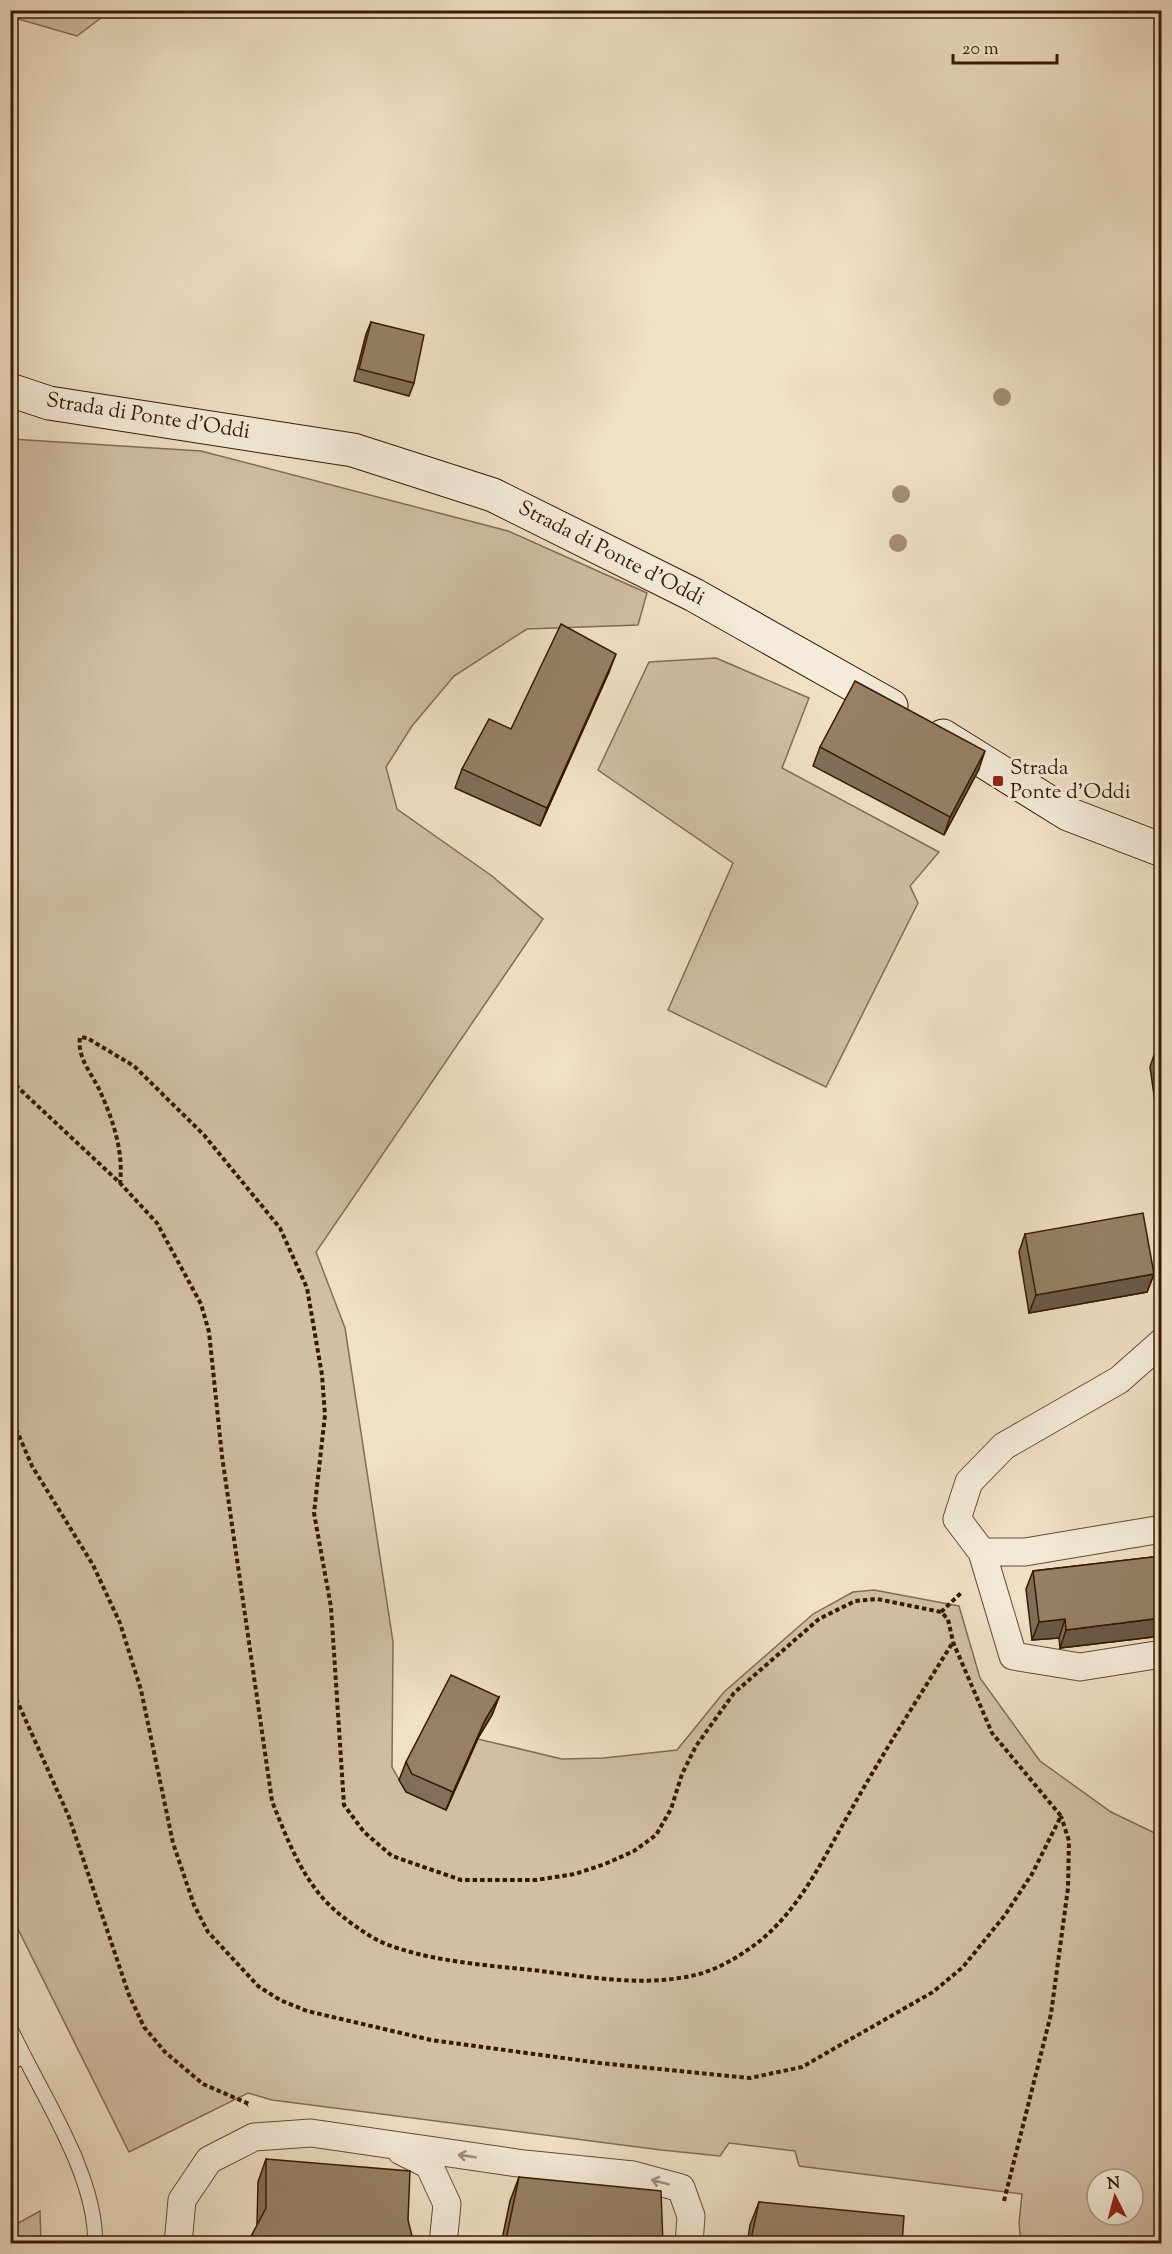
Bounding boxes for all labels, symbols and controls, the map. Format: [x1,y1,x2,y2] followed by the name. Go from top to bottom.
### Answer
[953,27,1056,65] scale bar
[962,37,999,63] text: 20 m
[44,386,252,448] street label: Strada di Ponte d'Oddi
[512,494,710,614] street label: Strada di Ponte d'Oddi
[1010,754,1131,808] place label: Strada Ponte d'Oddi
[991,774,1005,788] marker: Strada Ponte d'Oddi
[458,2150,477,2161] one-way arrow
[1085,2167,1145,2227] north arrow
[1106,2172,1121,2197] text: N
[651,2176,670,2187] one-way arrow

